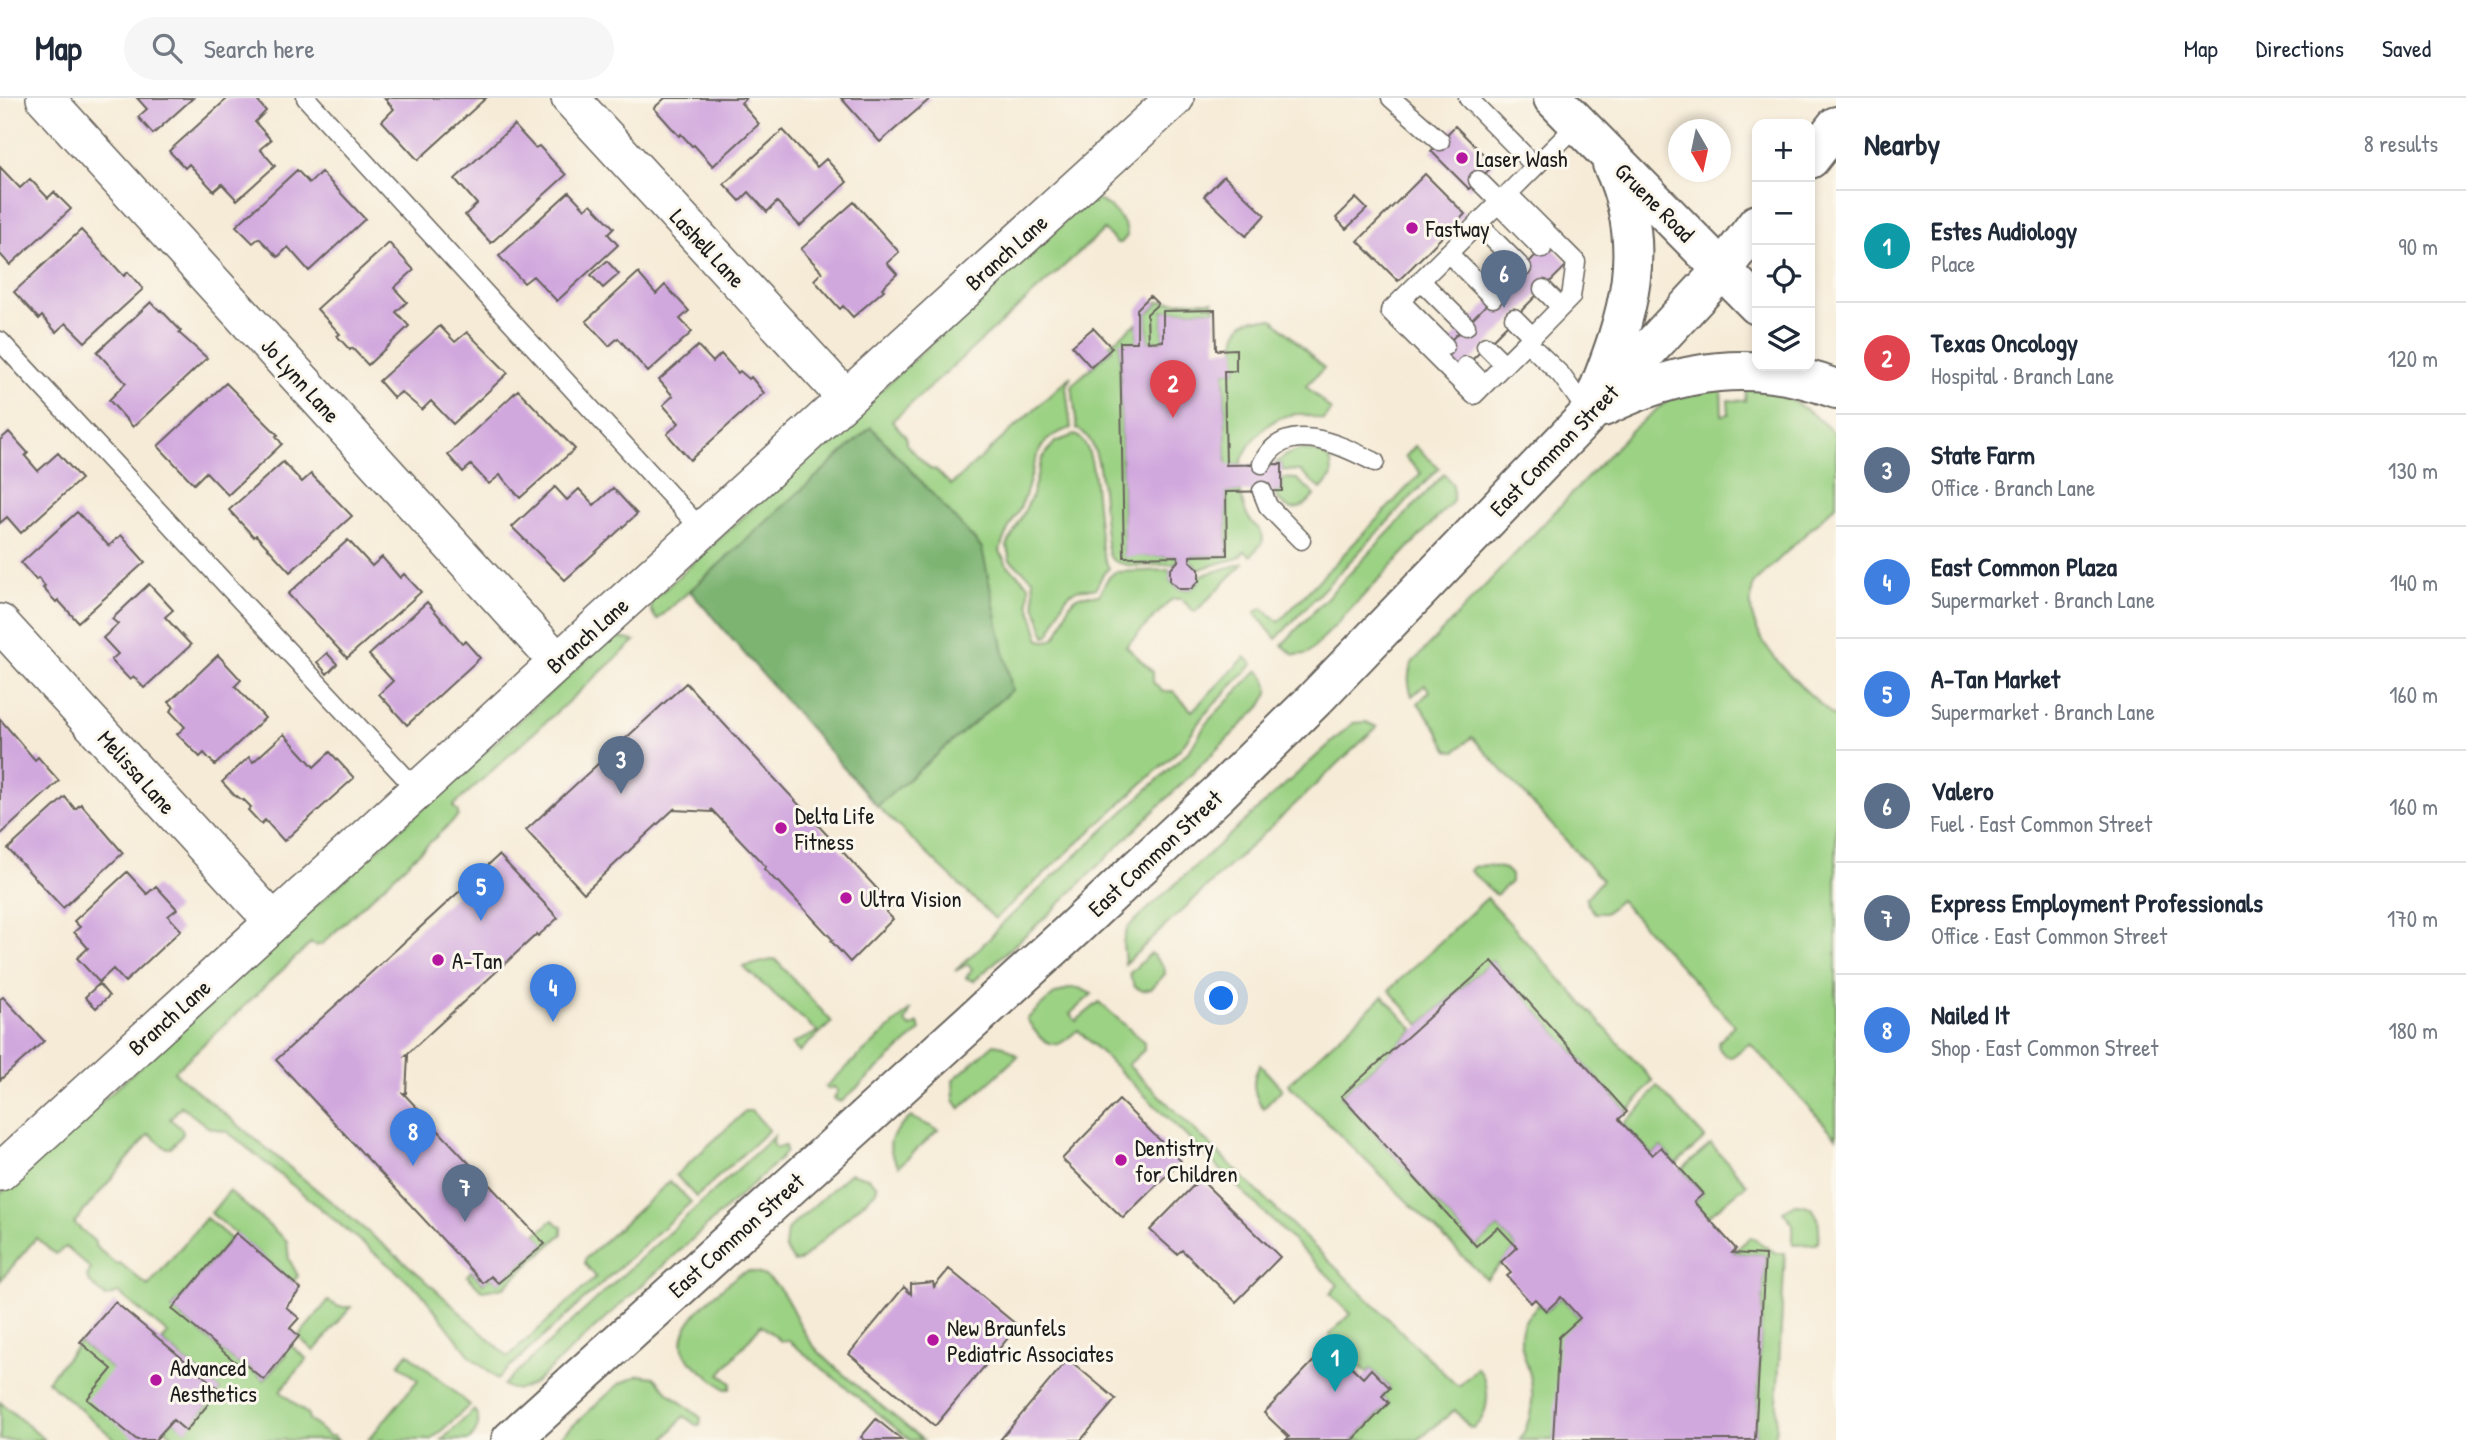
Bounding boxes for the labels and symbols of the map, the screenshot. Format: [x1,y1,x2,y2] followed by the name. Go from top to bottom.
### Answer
[1668,119,1731,182] north arrow
[1476,143,1568,174] place label: Laser Wash
[1454,150,1470,166] marker: Laser Wash
[1608,155,1702,249] street label: Gruene Road
[663,202,753,294] street label: Lashell Lane
[958,207,1054,297] street label: Branch Lane
[1425,213,1490,244] place label: Fastway
[1404,220,1420,236] marker: Fastway
[1481,250,1527,308] pin: 6
[254,331,348,429] street label: Jo Lynn Lane
[1150,360,1196,418] pin: 2
[1483,376,1626,523] street label: East Common Street
[539,590,635,680] street label: Branch Lane
[91,723,183,821] street label: Melissa Lane
[598,736,644,794] pin: 3
[1081,782,1230,923] street label: East Common Street
[794,800,875,857] place label: Delta Life Fitness
[773,820,789,836] marker: Delta Life Fitness
[458,863,504,921] pin: 5
[860,883,962,914] place label: Ultra Vision
[838,890,854,906] marker: Ultra Vision
[452,945,503,976] place label: A-Tan
[430,952,446,968] marker: A-Tan
[530,964,576,1022] pin: 4
[121,972,217,1062] street label: Branch Lane
[1204,981,1238,1015] your location
[390,1108,436,1166] pin: 8
[1135,1132,1238,1189] place label: Dentistry for Children
[1113,1152,1129,1168] marker: Dentistry for Children
[442,1164,488,1222] pin: 7
[661,1165,811,1304] street label: East Common Street
[947,1312,1114,1369] place label: New Braunfels Pediatric Associates
[925,1332,941,1348] marker: New Braunfels Pediatric Associates
[1312,1334,1358,1392] pin: 1
[170,1352,257,1409] place label: Advanced Aesthetics
[148,1372,164,1388] marker: Advanced Aesthetics

